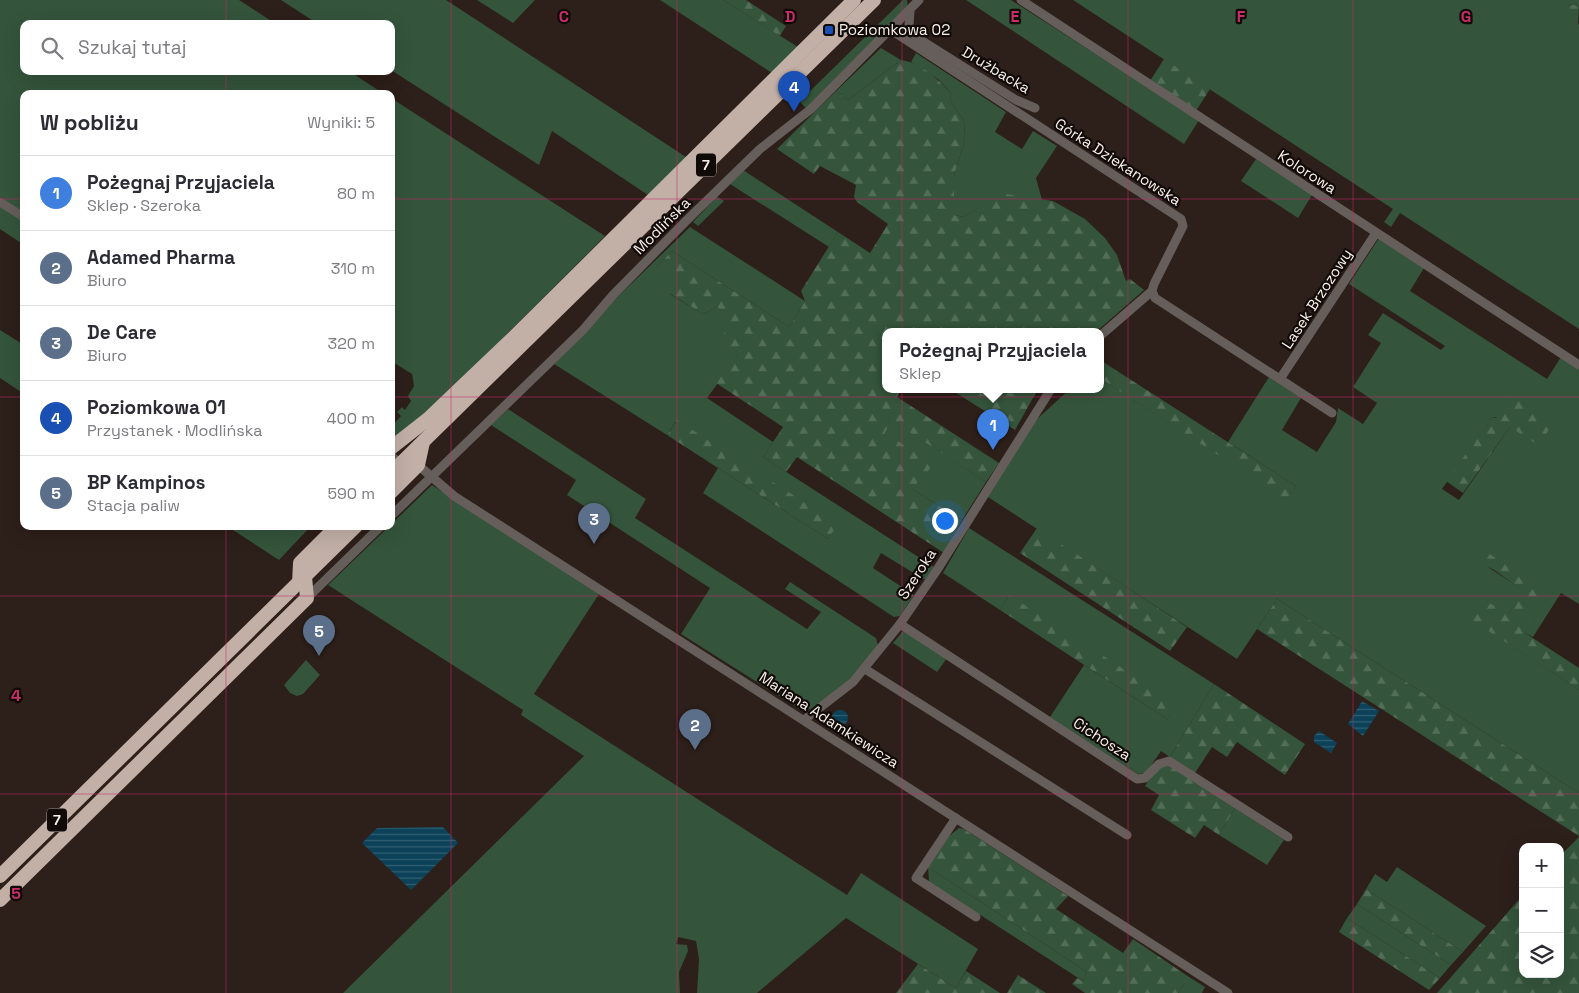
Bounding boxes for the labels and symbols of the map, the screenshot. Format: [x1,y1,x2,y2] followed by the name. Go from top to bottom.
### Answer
[559,6,569,27] text: C
[785,6,795,27] text: D
[1011,6,1020,27] text: E
[1237,6,1246,27] text: F
[1461,6,1471,27] text: G
[839,20,950,39] place label: Poziomkowa 02
[823,24,835,36] marker: Poziomkowa 02
[959,42,1034,98] street label: Drużbacka
[778,71,810,112] pin: 4
[1052,114,1185,210] street label: Górka Dziekanowska
[1274,146,1340,198] street label: Kolorowa
[696,154,716,176] road number: 7
[629,193,694,258] street label: Modlińska
[1277,245,1356,352] street label: Lasek Brzozowy
[977,409,1009,450] pin: 1
[578,503,610,544] pin: 3
[932,508,958,534] your location
[893,544,940,603] street label: Szeroka
[303,615,335,656] pin: 5
[756,667,903,772] street label: Mariana Adamkiewicza
[11,685,21,706] text: 4
[679,709,711,750] pin: 2
[1070,713,1135,764] street label: Cichosza
[47,808,67,832] road number: 7
[11,883,21,904] text: 5

